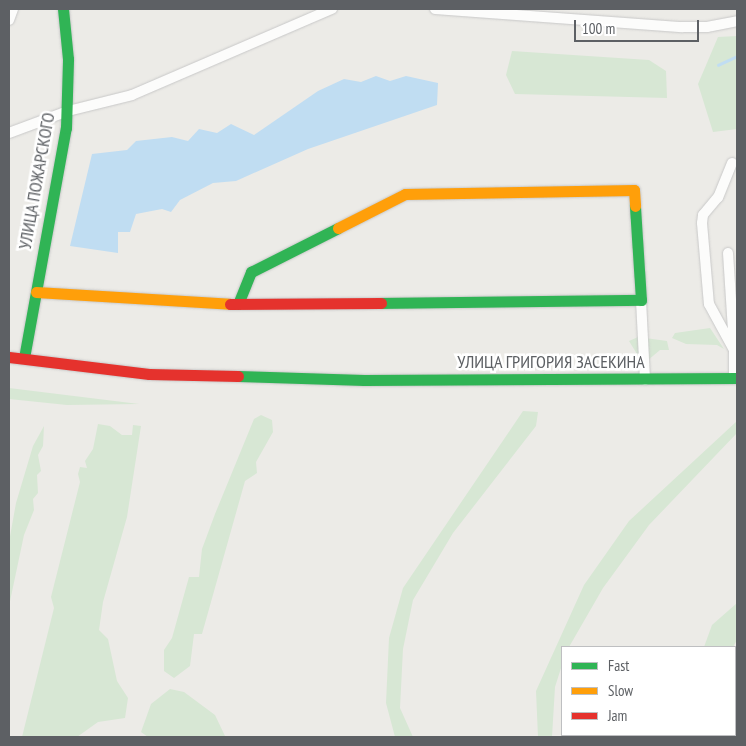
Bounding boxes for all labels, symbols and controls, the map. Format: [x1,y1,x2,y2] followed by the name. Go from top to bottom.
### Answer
[576,10,701,42] scale bar
[582,19,615,38] text: 100 m
[14,111,60,251] street label: УЛИЦА ПОЖАРСКОГО
[457,351,645,373] street label: УЛИЦА ГРИГОРИЯ ЗАСЕКИНА
[561,646,736,736] legend
[608,656,629,675] text: Fast
[608,681,633,700] text: Slow
[608,706,627,725] text: Jam

